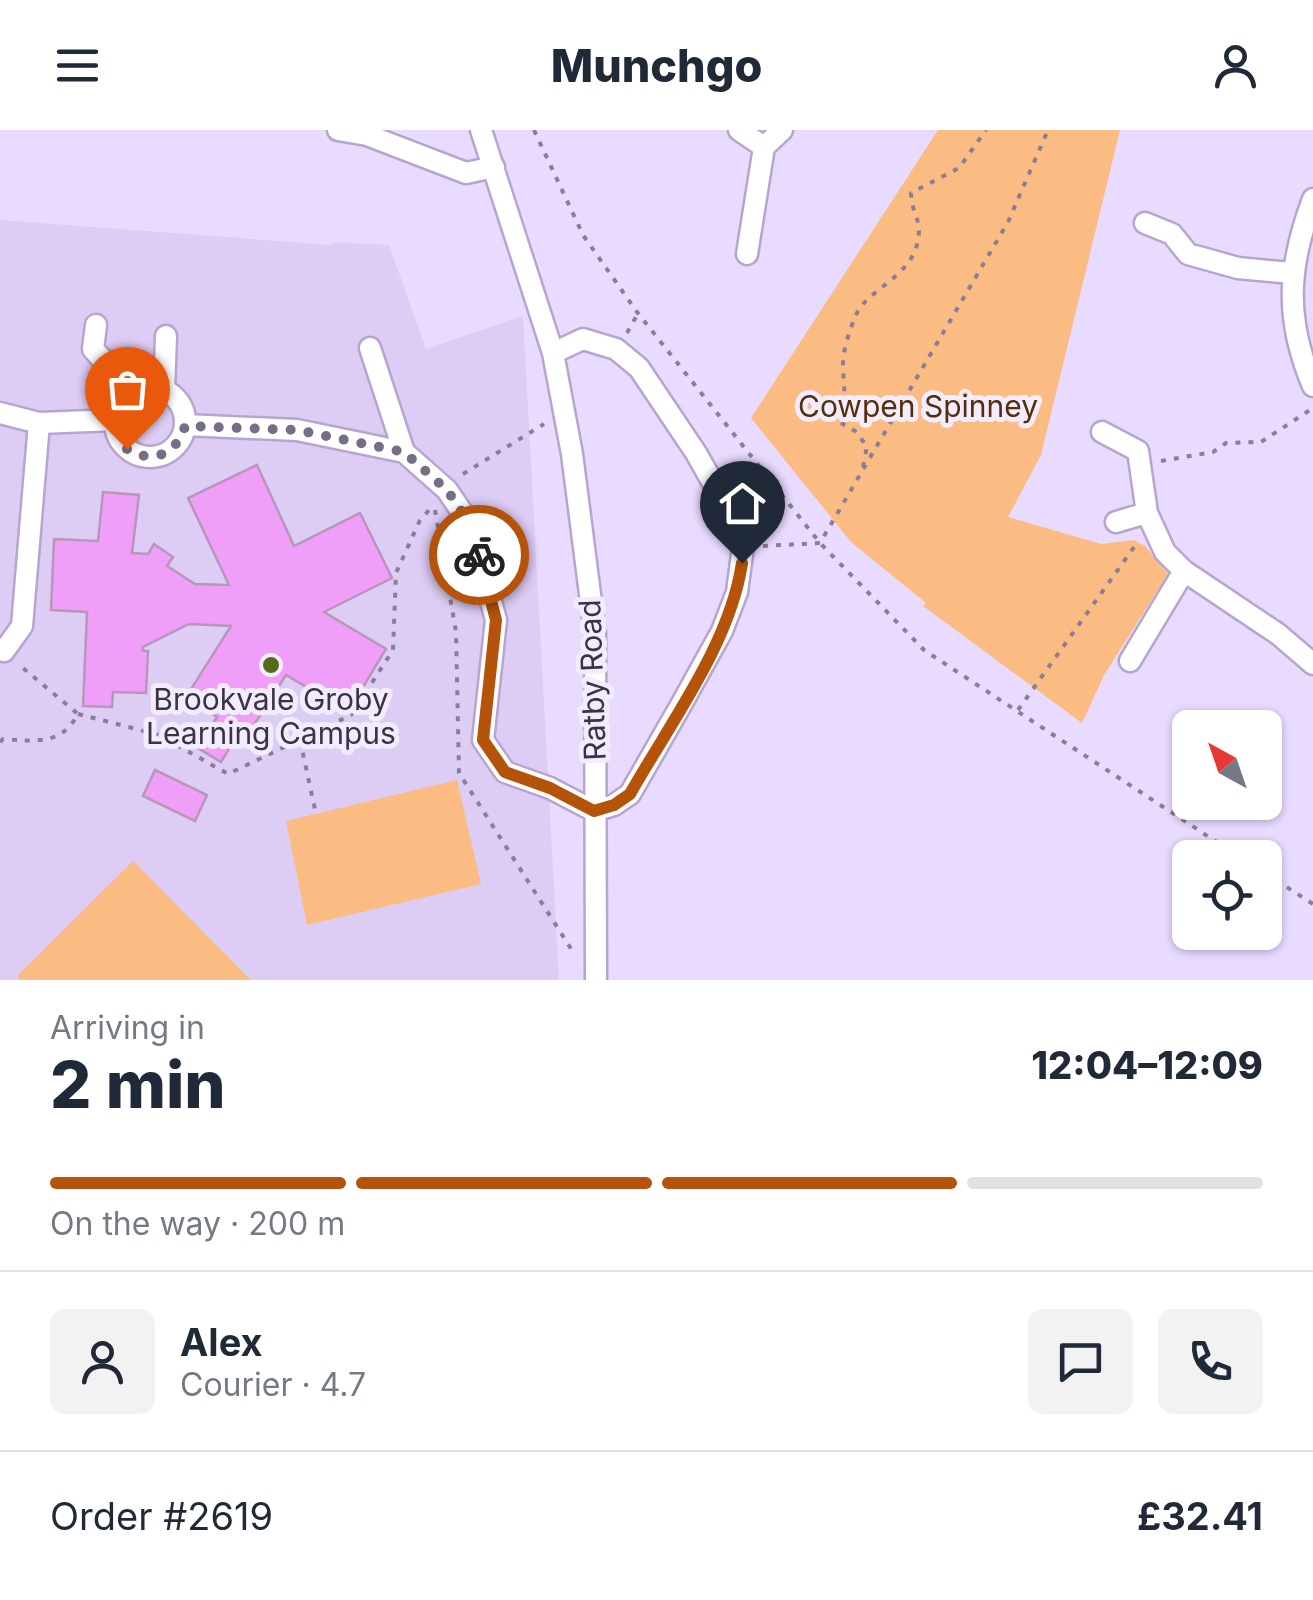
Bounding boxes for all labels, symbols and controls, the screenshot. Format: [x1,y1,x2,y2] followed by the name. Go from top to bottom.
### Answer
[50,38,105,93] icon: menu
[551,38,762,93] text: Munchgo
[1208,38,1263,93] icon: person
[85,347,170,450] pin
[100,362,155,417] icon: bag
[798,388,1038,424] park label: Cowpen Spinney
[700,461,785,564] pin
[715,476,770,531] icon: home
[429,505,529,605] courier
[452,528,507,583] icon: bike
[571,599,613,761] street label: Ratby Road
[260,654,282,676] marker: Brookvale Groby Learning Campus
[146,681,396,751] place label: Brookvale Groby Learning Campus
[1172,710,1282,820] north arrow
[1172,710,1282,950] map controls
[1172,840,1282,950] button: locate
[50,1008,205,1047] text: Arriving in
[1031,1042,1263,1088] text: 12:04–12:09
[50,1045,226,1124] text: 2 min
[50,1204,345,1243] text: On the way · 200 m
[50,1309,155,1414] button: person
[1028,1309,1133,1414] button: chat
[1158,1309,1263,1414] button: phone
[180,1319,263,1365] text: Alex
[180,1365,366,1404] text: Courier · 4.7
[50,1493,273,1539] text: Order #2619
[1137,1493,1263,1539] text: £32.41

